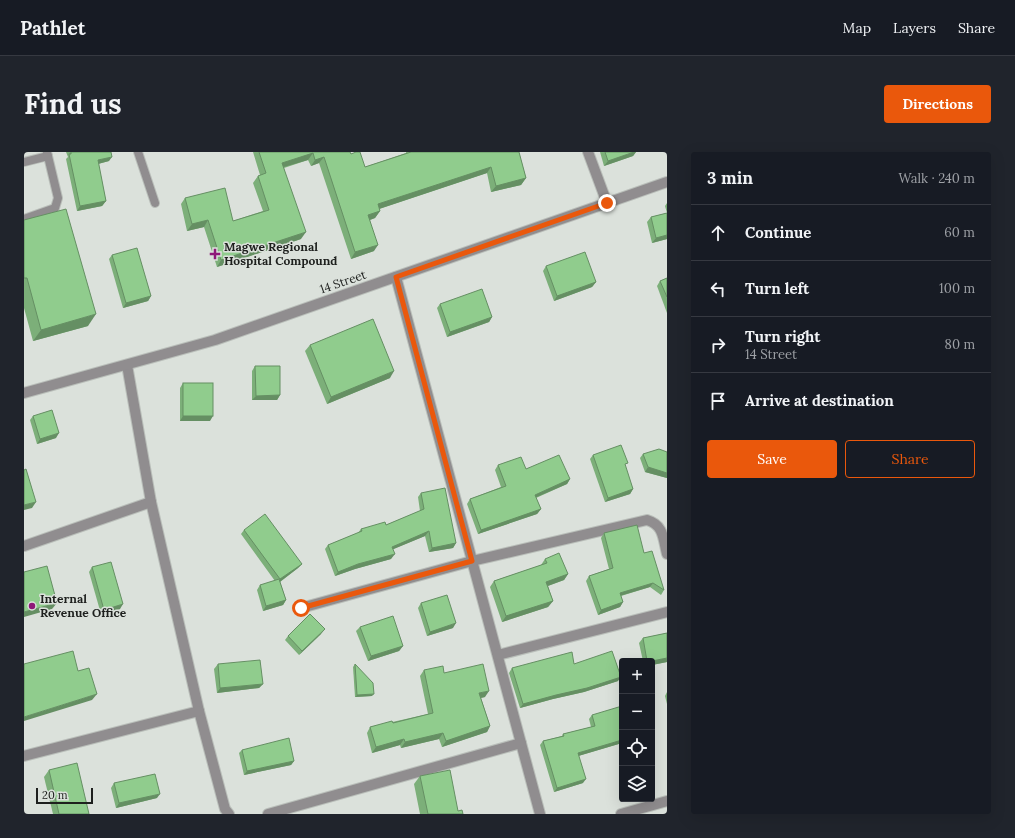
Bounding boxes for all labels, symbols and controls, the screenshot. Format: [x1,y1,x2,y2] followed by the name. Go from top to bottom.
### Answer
[20,16,85,40] text: Pathlet
[843,19,871,37] text: Map
[893,19,936,37] text: Layers
[958,19,995,37] text: Share
[884,85,991,123] button: Directions
[24,86,122,122] text: Find us
[707,167,753,189] text: 3 min
[898,170,975,187] text: Walk · 240 m
[598,194,616,212] route end
[707,222,729,244] icon: ahead
[745,223,811,242] text: Continue
[944,224,975,241] text: 60 m
[224,239,338,268] place label: Magwe Regional Hospital Compound
[209,248,221,260] marker: Magwe Regional Hospital Compound
[318,267,368,296] street label: 14 Street
[707,278,729,300] icon: left
[745,279,809,298] text: Turn left
[939,280,975,297] text: 100 m
[745,327,821,346] text: Turn right
[707,334,729,356] icon: right
[945,336,975,353] text: 80 m
[745,346,797,363] text: 14 Street
[707,390,729,412] icon: arrive
[745,391,894,410] text: Arrive at destination
[707,440,837,478] button: Save
[845,440,975,478] button: Share
[40,591,127,620] place label: Internal Revenue Office
[292,599,310,617] route start
[27,601,37,611] marker: Internal Revenue Office
[619,658,655,802] map controls
[619,658,655,694] button: +
[619,694,655,730] button: −
[619,730,655,766] button: locate
[619,766,655,802] button: layers
[36,786,93,805] scale bar
[42,788,67,802] text: 20 m

